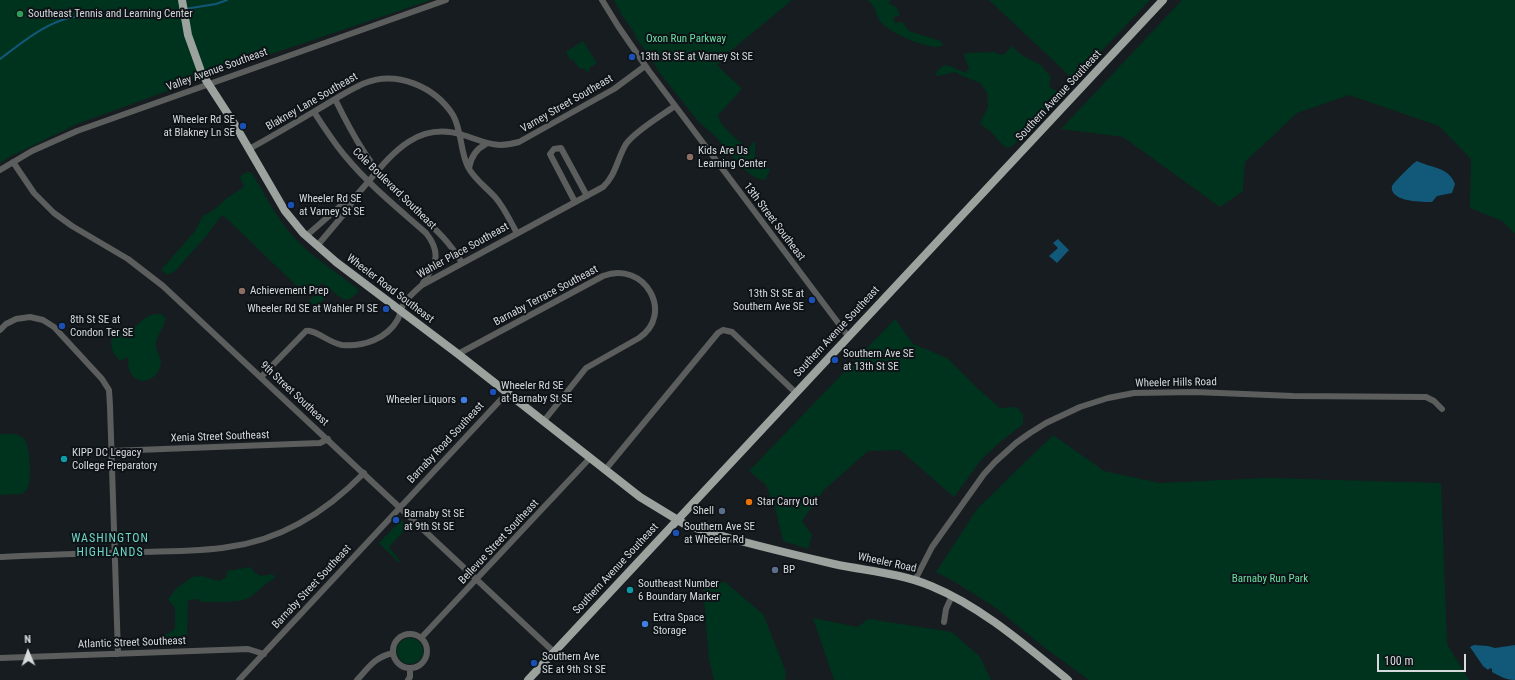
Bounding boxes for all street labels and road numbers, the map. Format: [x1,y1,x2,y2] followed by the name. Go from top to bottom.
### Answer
[165,46,269,94] street label: Valley Avenue Southeast
[1013,48,1105,144] street label: Southern Avenue Southeast
[264,70,360,134] street label: Blakney Lane Southeast
[519,72,615,136] street label: Varney Street Southeast
[349,146,439,232] street label: Cole Boulevard Southeast
[740,180,808,264] street label: 13th Street Southeast
[415,220,511,282] street label: Wahler Place Southeast
[344,252,436,326] street label: Wheeler Road Southeast
[492,263,600,329] street label: Barnaby Terrace Southeast
[791,284,883,380] street label: Southern Avenue Southeast
[257,359,331,429] street label: 9th Street Southeast
[1135,376,1217,390] street label: Wheeler Hills Road
[405,400,487,486] street label: Barnaby Road Southeast
[170,429,270,445] street label: Xenia Street Southeast
[456,497,542,587] street label: Bellevue Street Southeast
[570,521,662,617] street label: Southern Avenue Southeast
[270,542,354,632] street label: Barnaby Street Southeast
[856,550,918,576] street label: Wheeler Road
[78,635,186,651] street label: Atlantic Street Southeast

